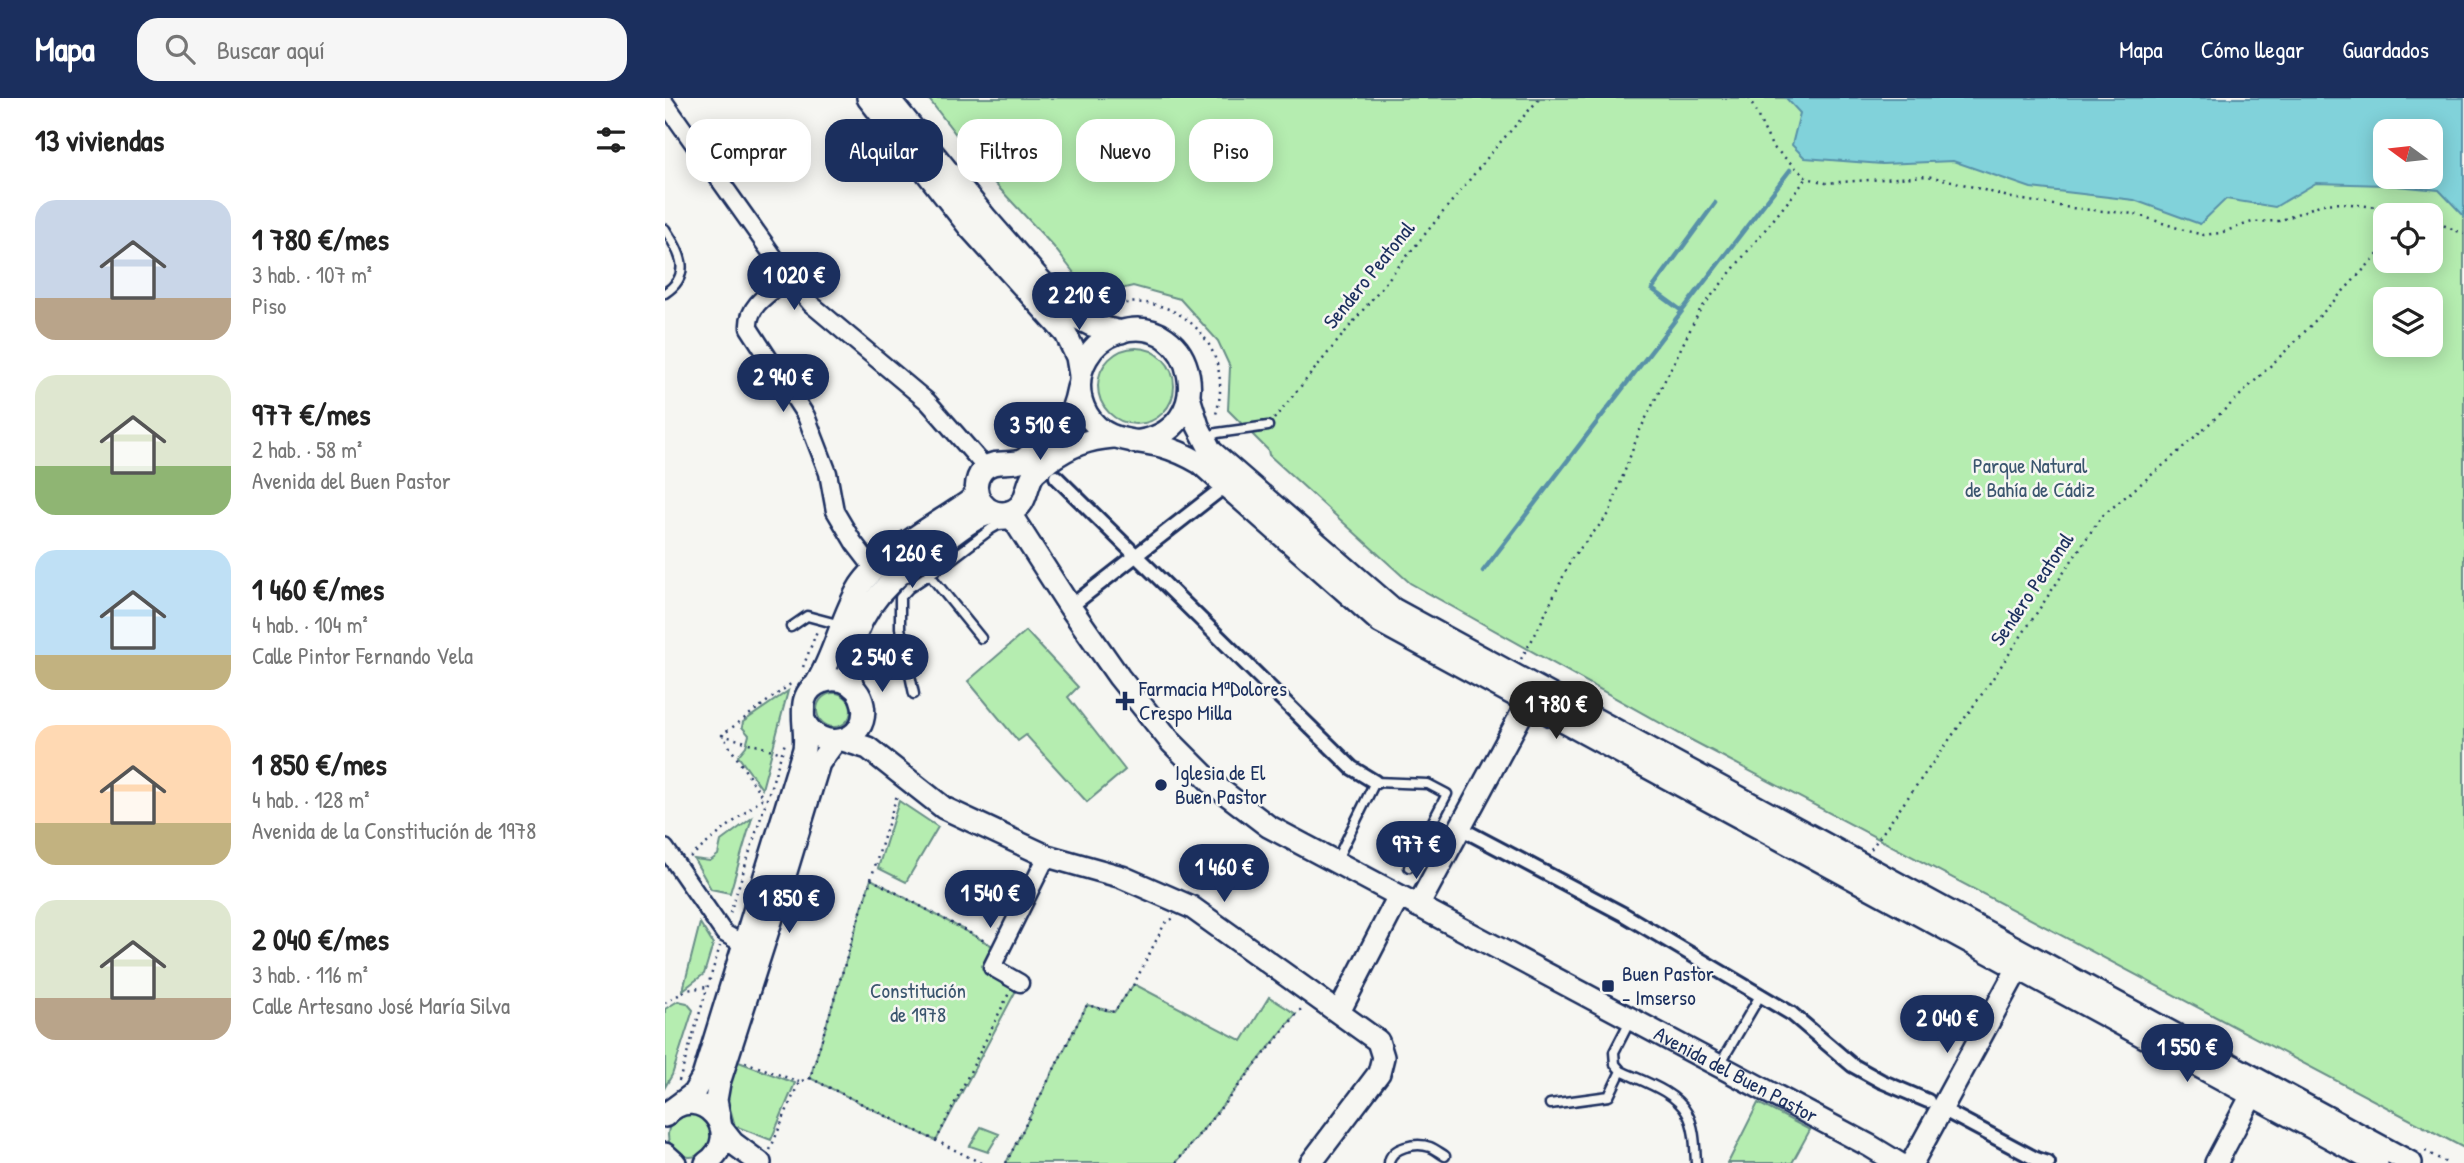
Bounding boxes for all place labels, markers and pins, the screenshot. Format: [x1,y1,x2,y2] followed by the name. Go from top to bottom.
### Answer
[729,252,859,312] pin: 1 020 €
[1014,272,1144,332] pin: 2 210 €
[718,354,848,414] pin: 2 940 €
[975,402,1105,462] pin: 3 510 €
[847,531,977,590] pin: 1 260 €
[817,634,947,694] pin: 2 540 €
[1138,674,1287,727] place label: Farmacia MªDolores Crespo Milla
[1491,682,1621,741] pin: 1 780 €
[1117,693,1133,709] marker: Farmacia MªDolores Crespo Milla
[1175,758,1267,811] place label: Iglesia de El Buen Pastor
[1153,777,1169,793] marker: Iglesia de El Buen Pastor
[1367,822,1465,881] pin: 977 €
[1159,844,1289,904] pin: 1 460 €
[925,870,1055,930] pin: 1 540 €
[724,876,854,935] pin: 1 850 €
[1622,959,1714,1012] place label: Buen Pastor - Imserso
[1600,978,1616,994] marker: Buen Pastor - Imserso
[1882,996,2012,1055] pin: 2 040 €
[2122,1024,2252,1084] pin: 1 550 €

